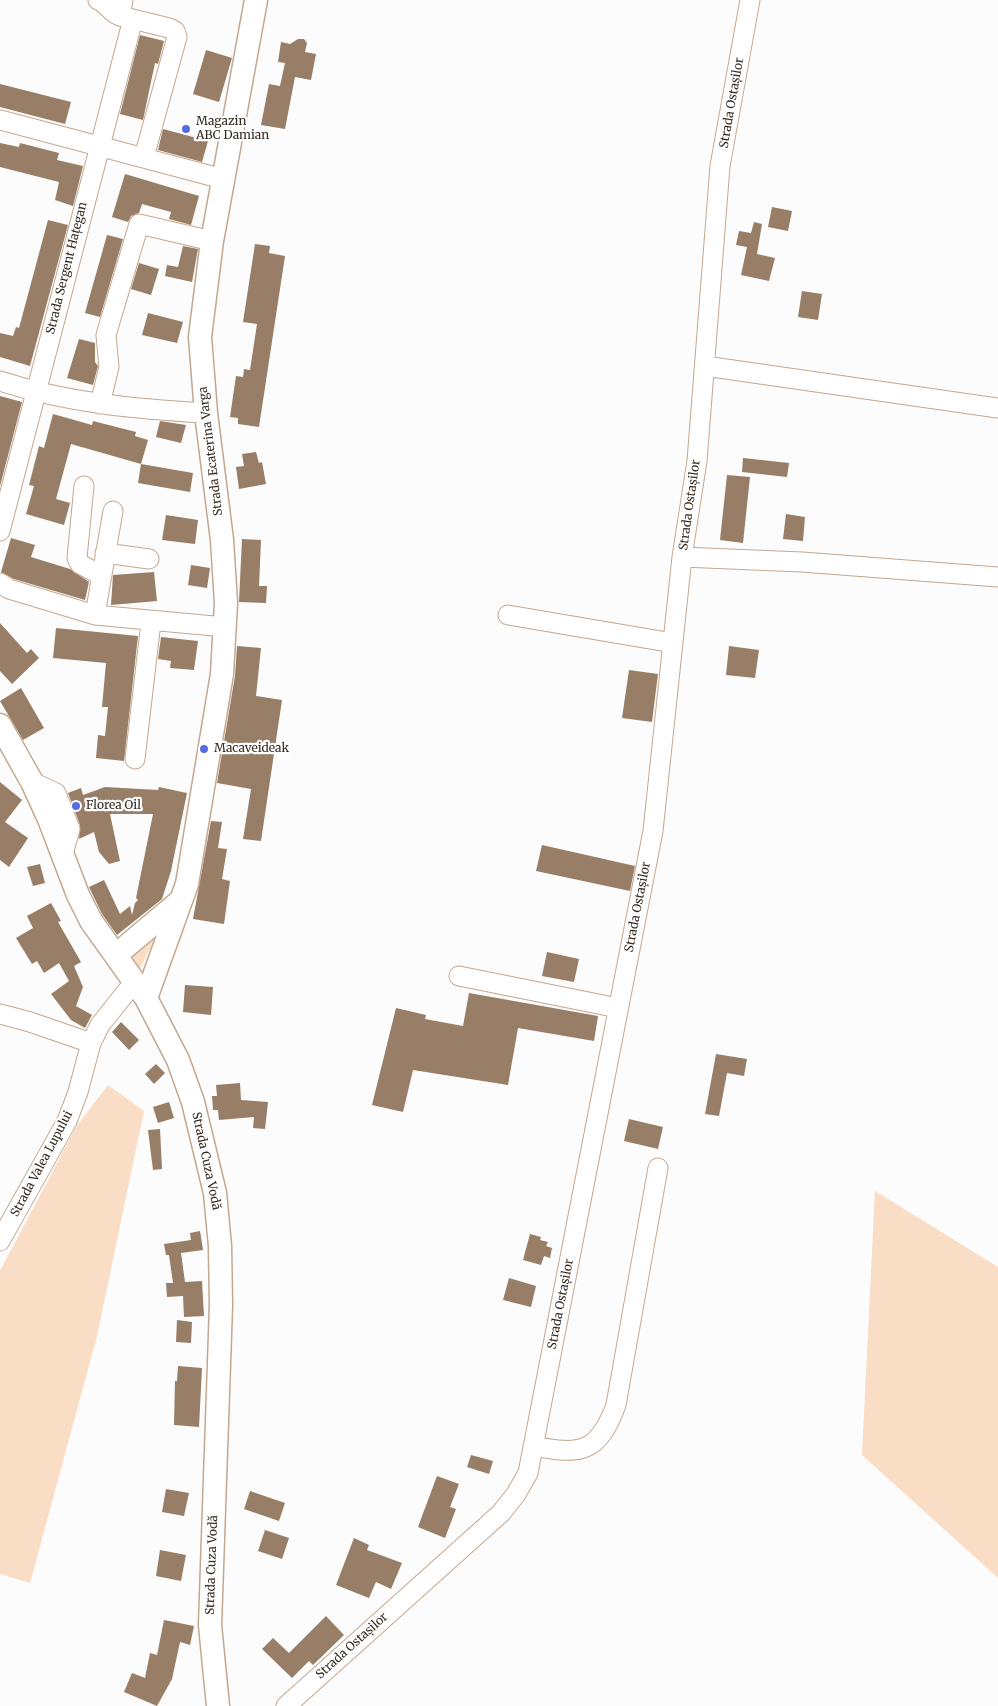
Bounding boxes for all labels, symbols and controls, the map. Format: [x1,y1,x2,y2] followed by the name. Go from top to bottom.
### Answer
[717,57,747,149] street label: Strada Ostașilor
[196,115,269,143] place label: Magazin ABC Damian
[180,123,192,135] marker: Magazin ABC Damian
[44,200,90,336] street label: Strada Sergent Hațegan
[196,386,226,516] street label: Strada Ecaterina Varga
[676,459,704,551] street label: Strada Ostașilor
[214,742,289,756] place label: Macaveideak
[198,743,210,755] marker: Macaveideak
[86,799,141,813] place label: Florea Oil
[70,800,82,812] marker: Florea Oil
[622,861,654,953] street label: Strada Ostașilor
[8,1109,76,1219] street label: Strada Valea Lupului
[189,1111,223,1211] street label: Strada Cuza Vodă
[545,1258,577,1350] street label: Strada Ostașilor
[203,1515,221,1615] street label: Strada Cuza Vodă
[313,1610,391,1682] street label: Strada Ostașilor

